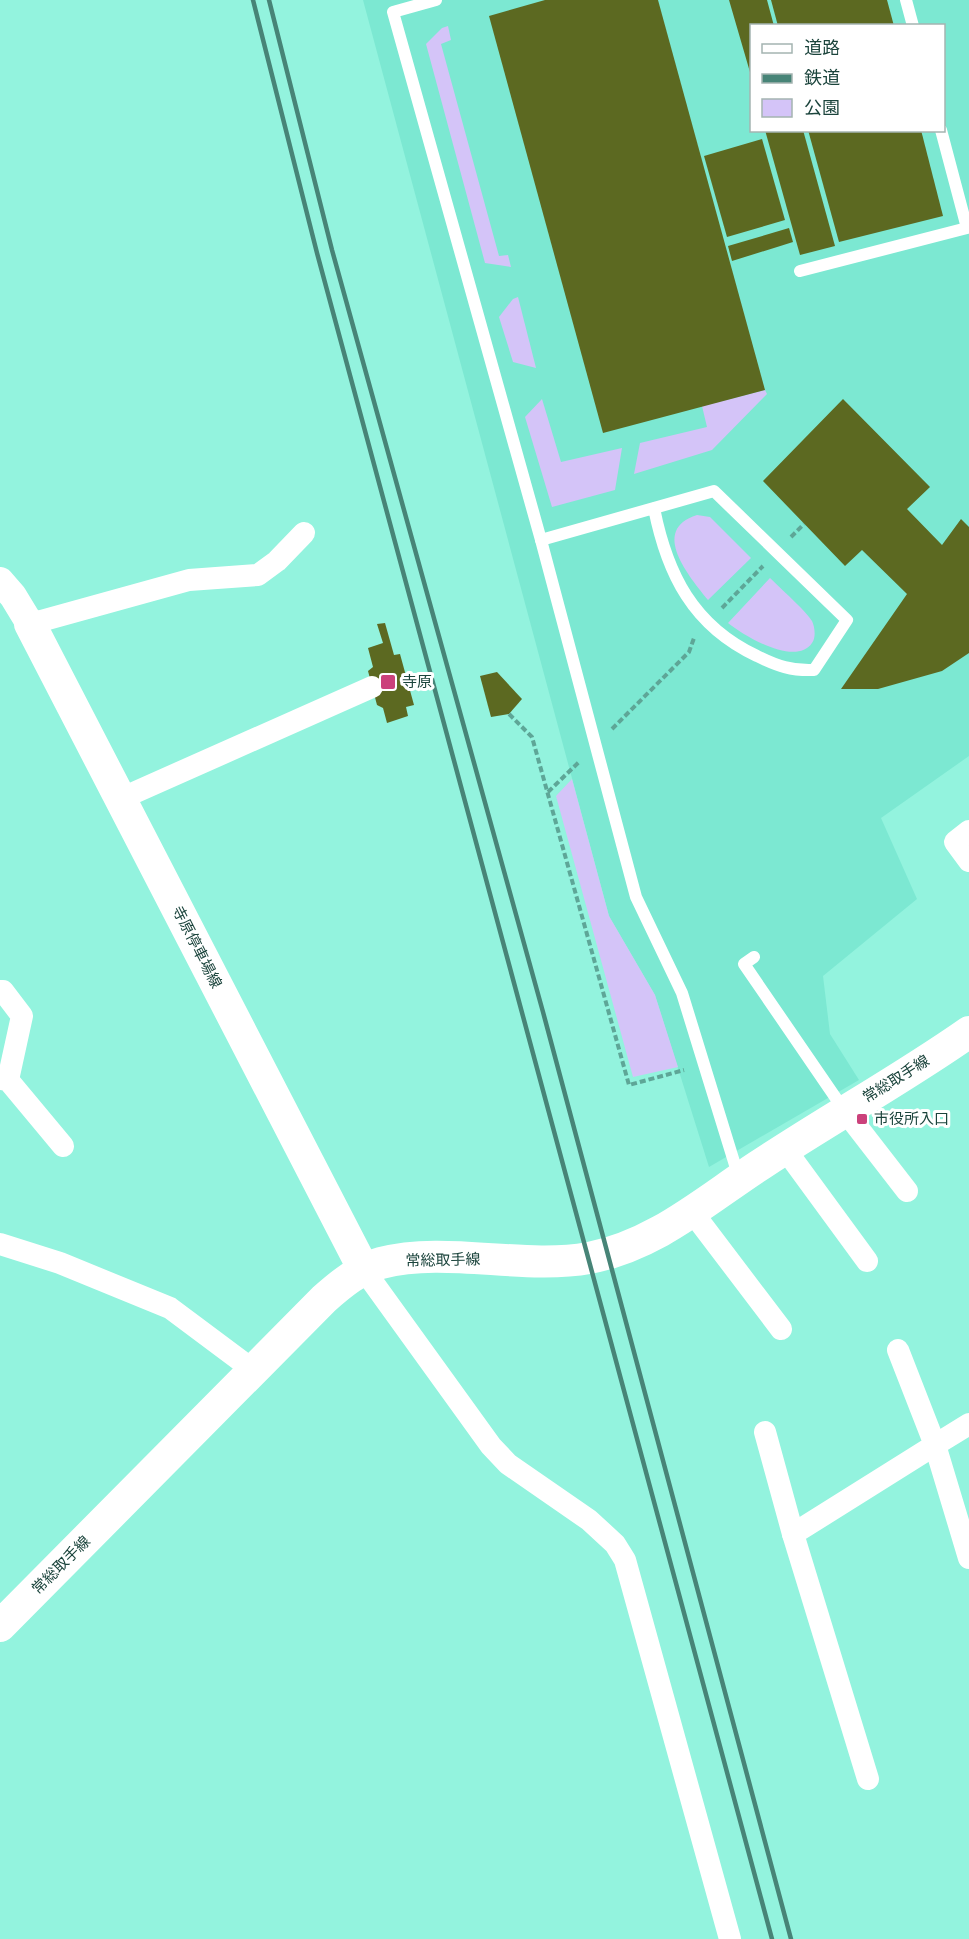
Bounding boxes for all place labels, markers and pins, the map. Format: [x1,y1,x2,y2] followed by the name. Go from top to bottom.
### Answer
[402,672,432,692] place label: 寺原
[379,673,397,691] marker: 寺原
[874,1109,949,1129] place label: 市役所入口
[855,1112,869,1126] marker: 市役所入口

